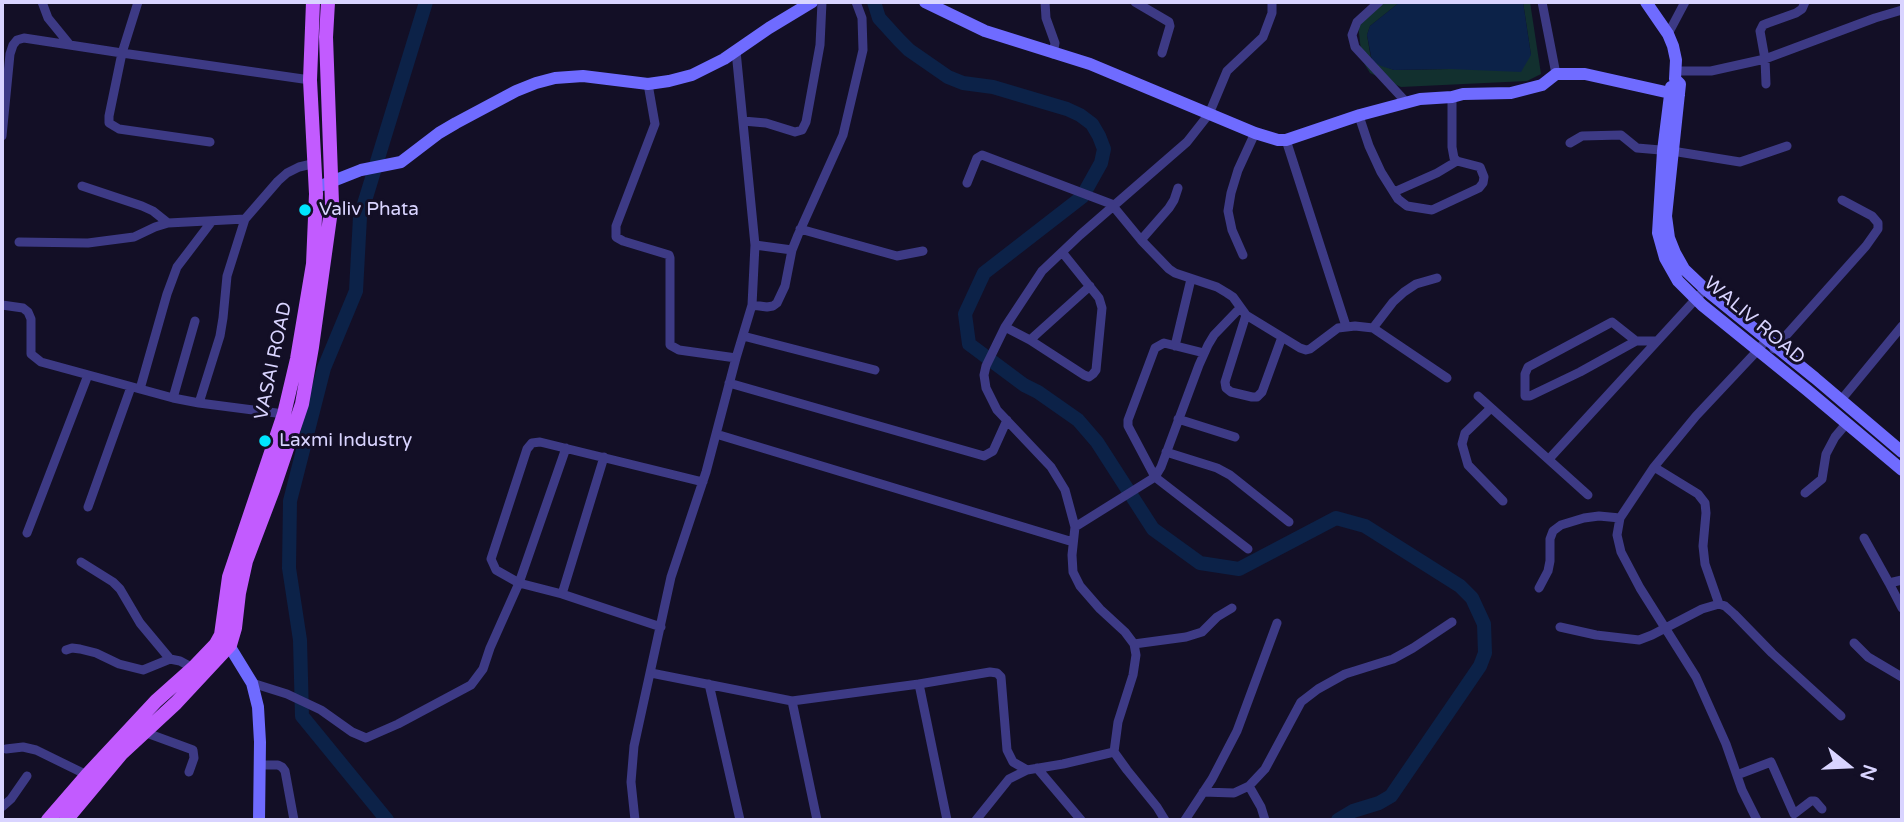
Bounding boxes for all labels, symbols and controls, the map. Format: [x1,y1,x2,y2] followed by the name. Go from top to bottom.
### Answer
[319,199,419,221] place label: Valiv Phata
[297,202,313,218] marker: Valiv Phata
[1699,272,1809,370] street label: WALIV ROAD
[250,300,298,422] street label: VASAI ROAD
[279,430,412,452] place label: Laxmi Industry
[257,433,273,449] marker: Laxmi Industry
[1813,731,1883,801] north arrow
[1855,762,1881,783] text: N

